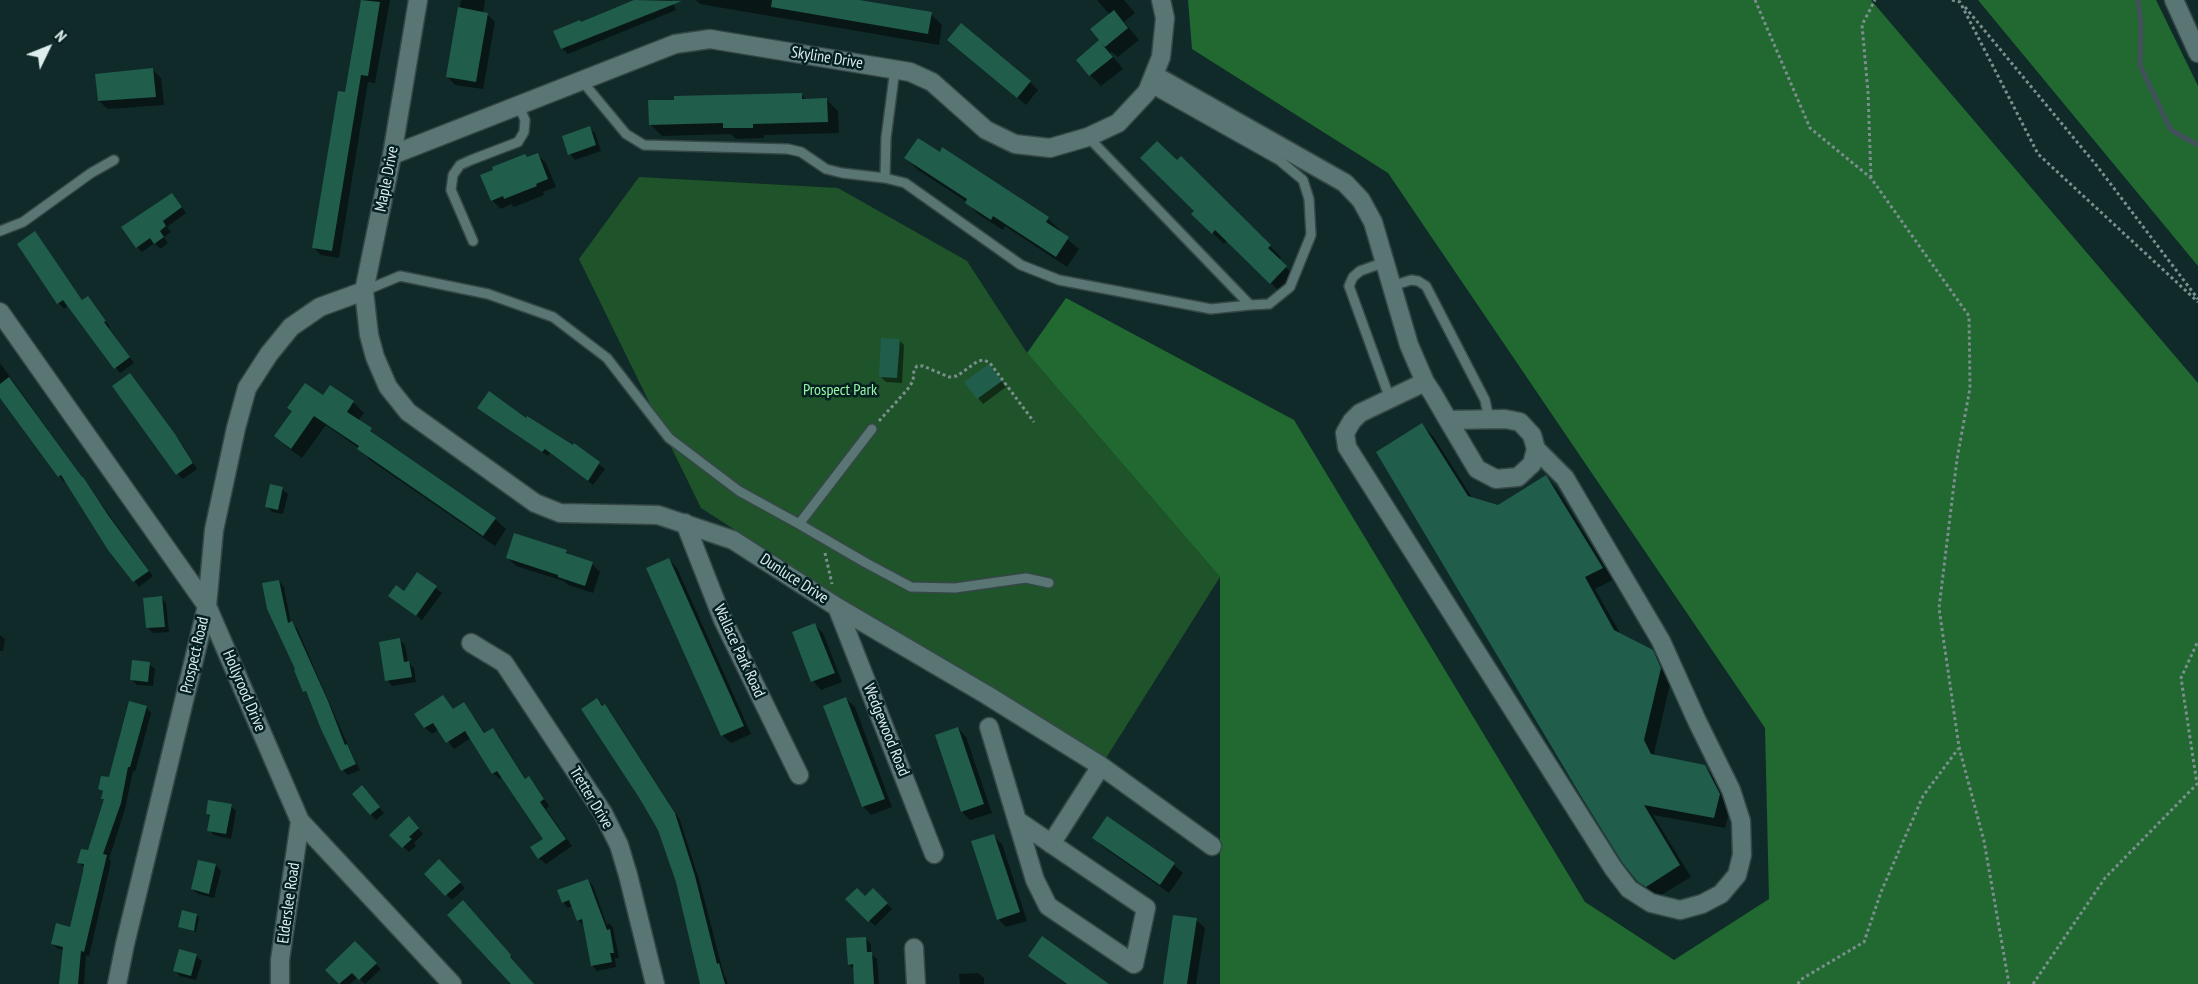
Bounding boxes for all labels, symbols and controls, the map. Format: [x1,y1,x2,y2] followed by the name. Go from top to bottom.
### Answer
[18,18,78,78] north arrow
[51,26,71,46] text: N
[790,43,864,73] street label: Skyline Drive
[371,145,403,213] street label: Maple Drive
[803,380,877,400] park label: Prospect Park
[756,550,832,608] street label: Dunluce Drive
[709,601,769,701] street label: Wallace Park Road
[177,615,213,695] street label: Prospect Road
[218,647,270,735] street label: Hollyrood Drive
[859,681,913,779] street label: Wedgewood Road
[565,764,617,832] street label: Tretter Drive
[274,861,304,945] street label: Elderslee Road

